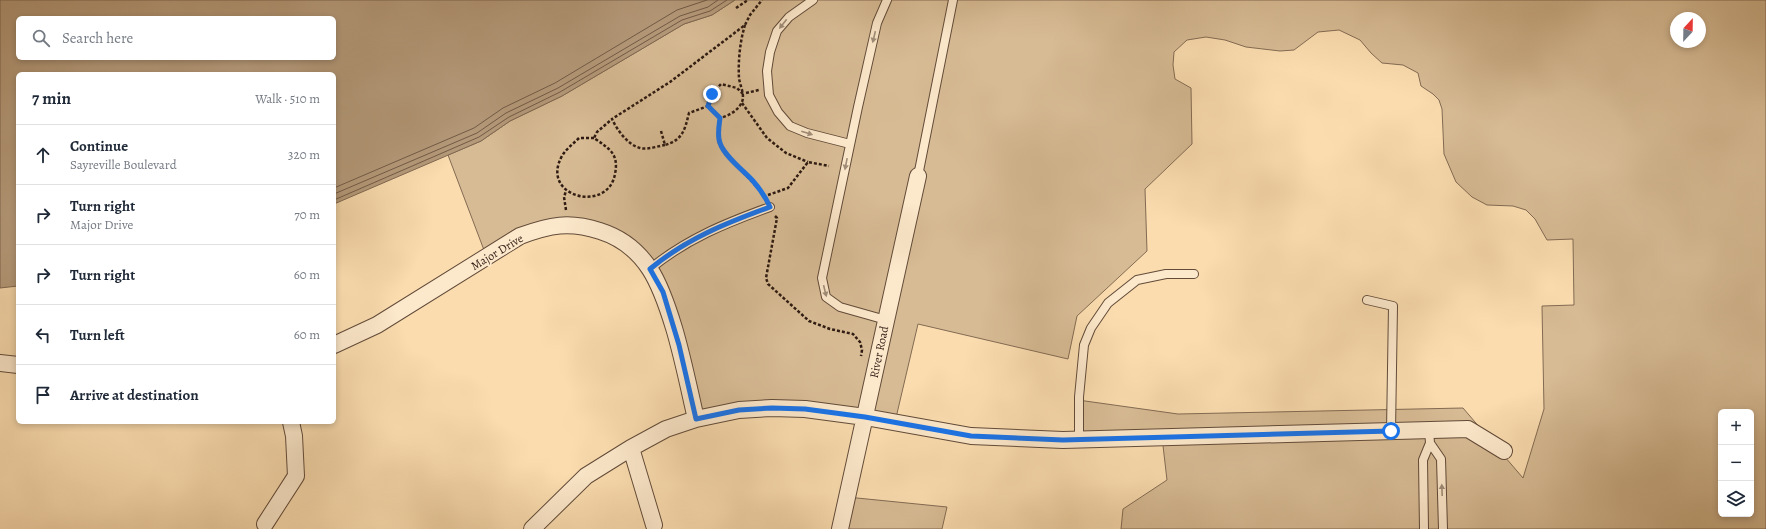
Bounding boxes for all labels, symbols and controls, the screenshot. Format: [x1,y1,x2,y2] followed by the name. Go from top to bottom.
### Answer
[1670,12,1706,48] north arrow
[16,16,336,60] search box
[778,19,787,30] one-way arrow
[30,27,52,49] icon: search
[62,28,133,48] text: Search here
[871,31,877,43] one-way arrow
[703,85,721,103] route end
[32,87,71,110] text: 7 min
[255,90,320,107] text: Walk · 510 m
[802,130,814,136] one-way arrow
[70,136,128,156] text: Continue
[32,144,54,166] icon: ahead
[288,146,320,163] text: 320 m
[70,156,177,173] text: Sayreville Boulevard
[843,158,849,170] one-way arrow
[70,196,135,216] text: Turn right
[32,204,54,226] icon: right
[294,206,320,223] text: 70 m
[70,216,133,233] text: Major Drive
[468,230,526,274] street label: Major Drive
[32,264,54,286] icon: right
[70,265,135,285] text: Turn right
[294,266,320,283] text: 60 m
[822,285,828,297] one-way arrow
[32,324,54,346] icon: left
[866,324,892,380] street label: River Road
[70,325,125,345] text: Turn left
[294,326,320,343] text: 60 m
[32,384,54,406] icon: arrive
[70,385,199,405] text: Arrive at destination
[1718,409,1754,517] map controls
[1718,409,1754,445] button: +
[1382,422,1400,440] route start
[1718,445,1754,481] button: −
[1718,481,1754,517] button: layers
[1439,483,1445,496] one-way arrow

